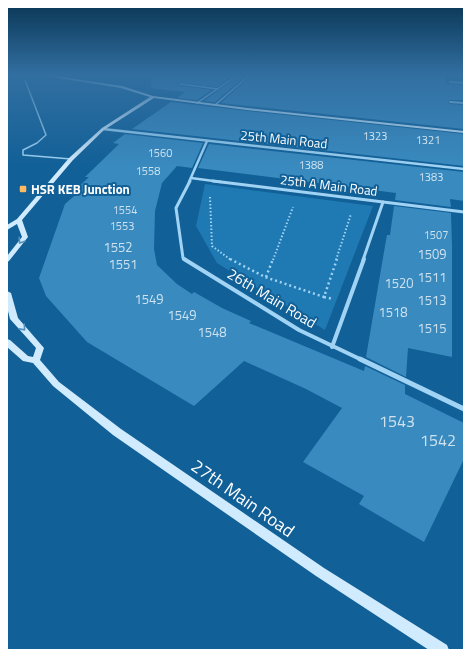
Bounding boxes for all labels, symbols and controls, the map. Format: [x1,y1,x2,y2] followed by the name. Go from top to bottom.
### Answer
[240,124,328,154] street label: 25th Main Road
[363,128,387,144] house number: 1323
[416,132,440,148] house number: 1321
[148,145,172,161] house number: 1560
[299,157,323,173] house number: 1388
[136,163,160,179] house number: 1558
[279,169,379,201] street label: 25th A Main Road
[419,169,443,185] house number: 1383
[31,179,130,199] place label: HSR KEB Junction
[18,184,28,194] marker: HSR KEB Junction
[113,202,137,218] house number: 1554
[110,218,134,234] house number: 1553
[424,227,448,243] house number: 1507
[18,237,25,244] one-way arrow
[103,237,133,257] house number: 1552
[417,244,447,264] house number: 1509
[108,254,138,274] house number: 1551
[223,262,321,334] street label: 26th Main Road
[417,267,447,287] house number: 1511
[384,273,414,293] house number: 1520
[134,289,164,309] house number: 1549
[417,290,447,310] house number: 1513
[378,302,408,322] house number: 1518
[167,305,197,325] house number: 1549
[417,318,447,338] house number: 1515
[197,322,227,342] house number: 1548
[18,323,25,331] one-way arrow
[379,409,415,433] house number: 1543
[420,428,456,452] house number: 1542
[186,452,300,544] street label: 27th Main Road

